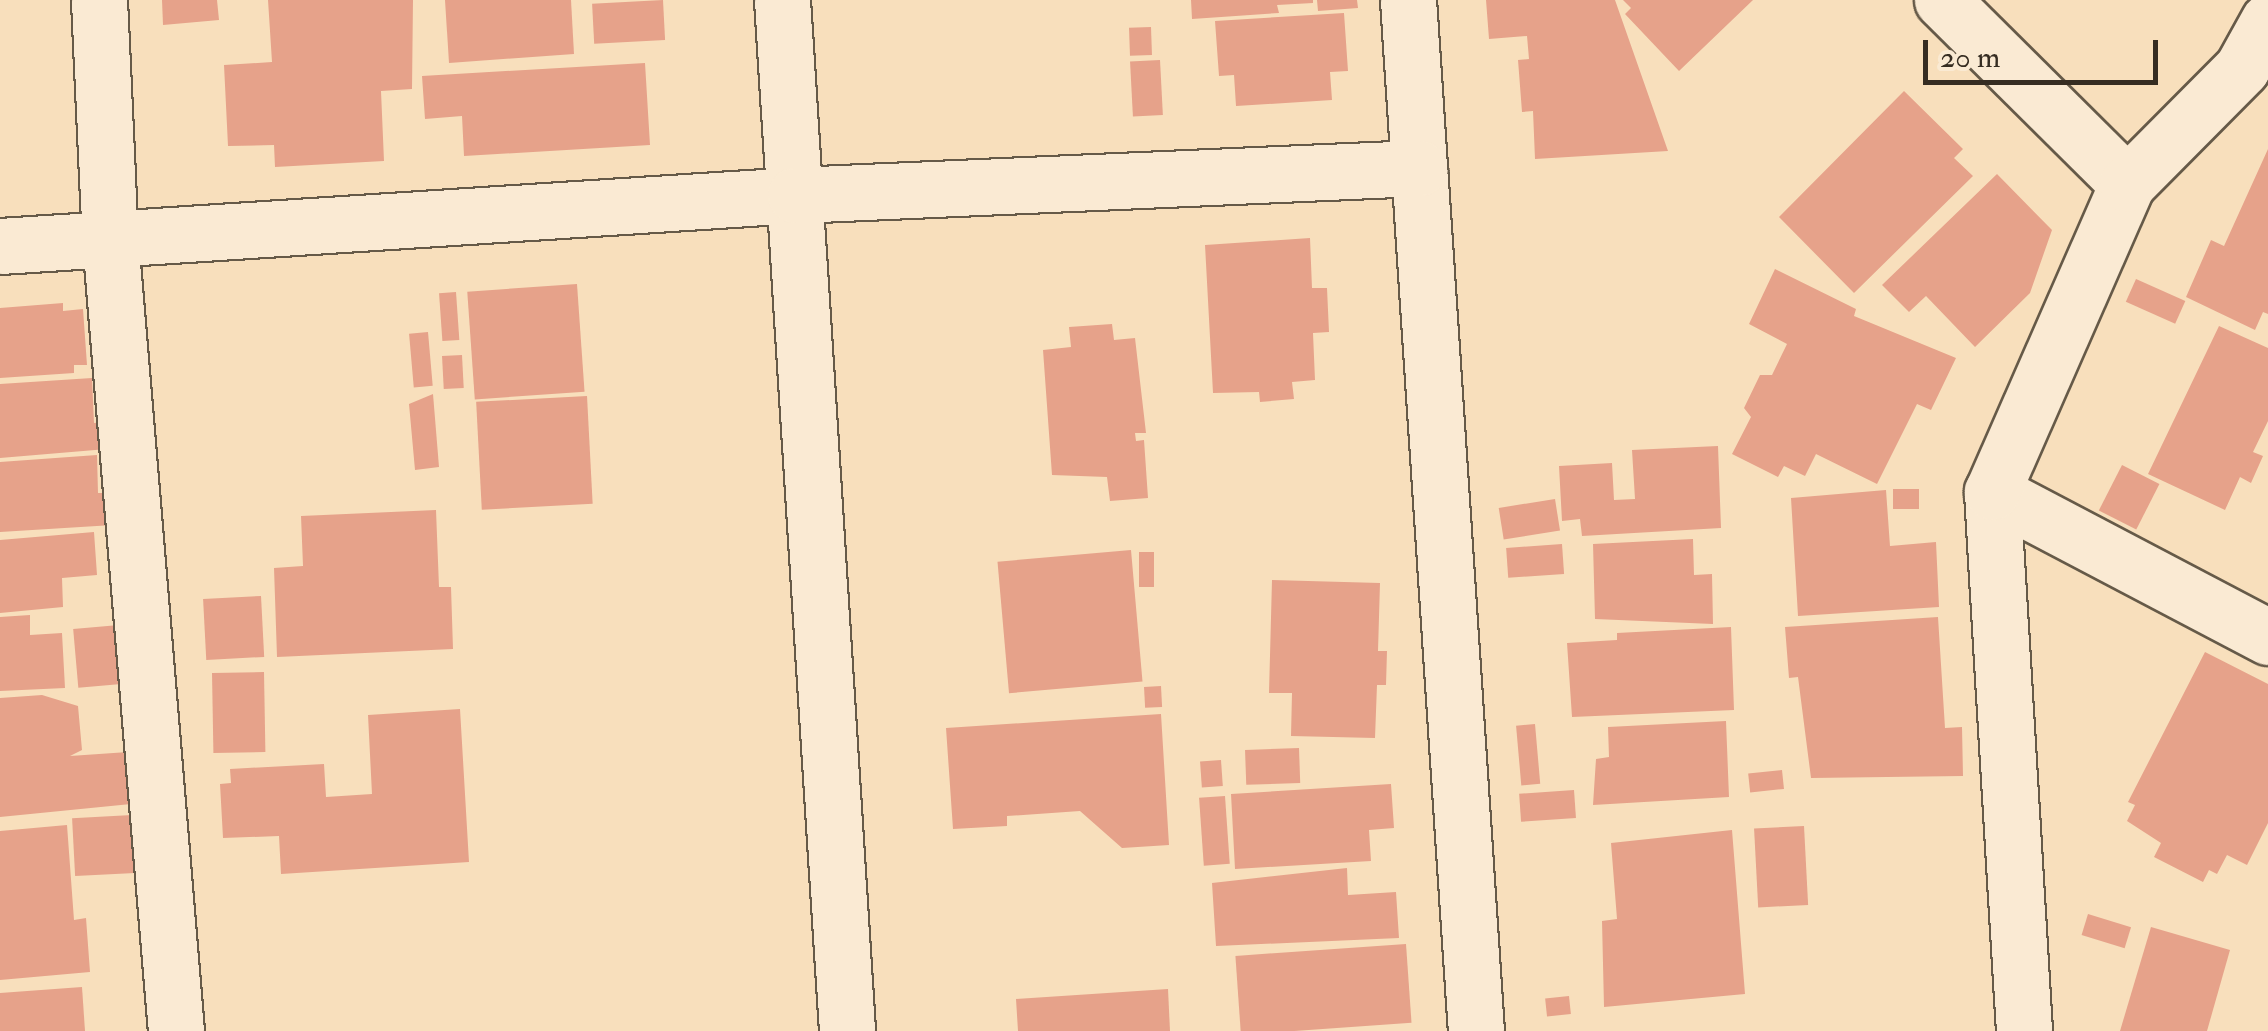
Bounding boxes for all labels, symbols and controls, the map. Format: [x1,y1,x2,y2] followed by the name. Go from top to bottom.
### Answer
[1928,20,2163,82] scale bar
[1940,39,2000,76] text: 20 m

